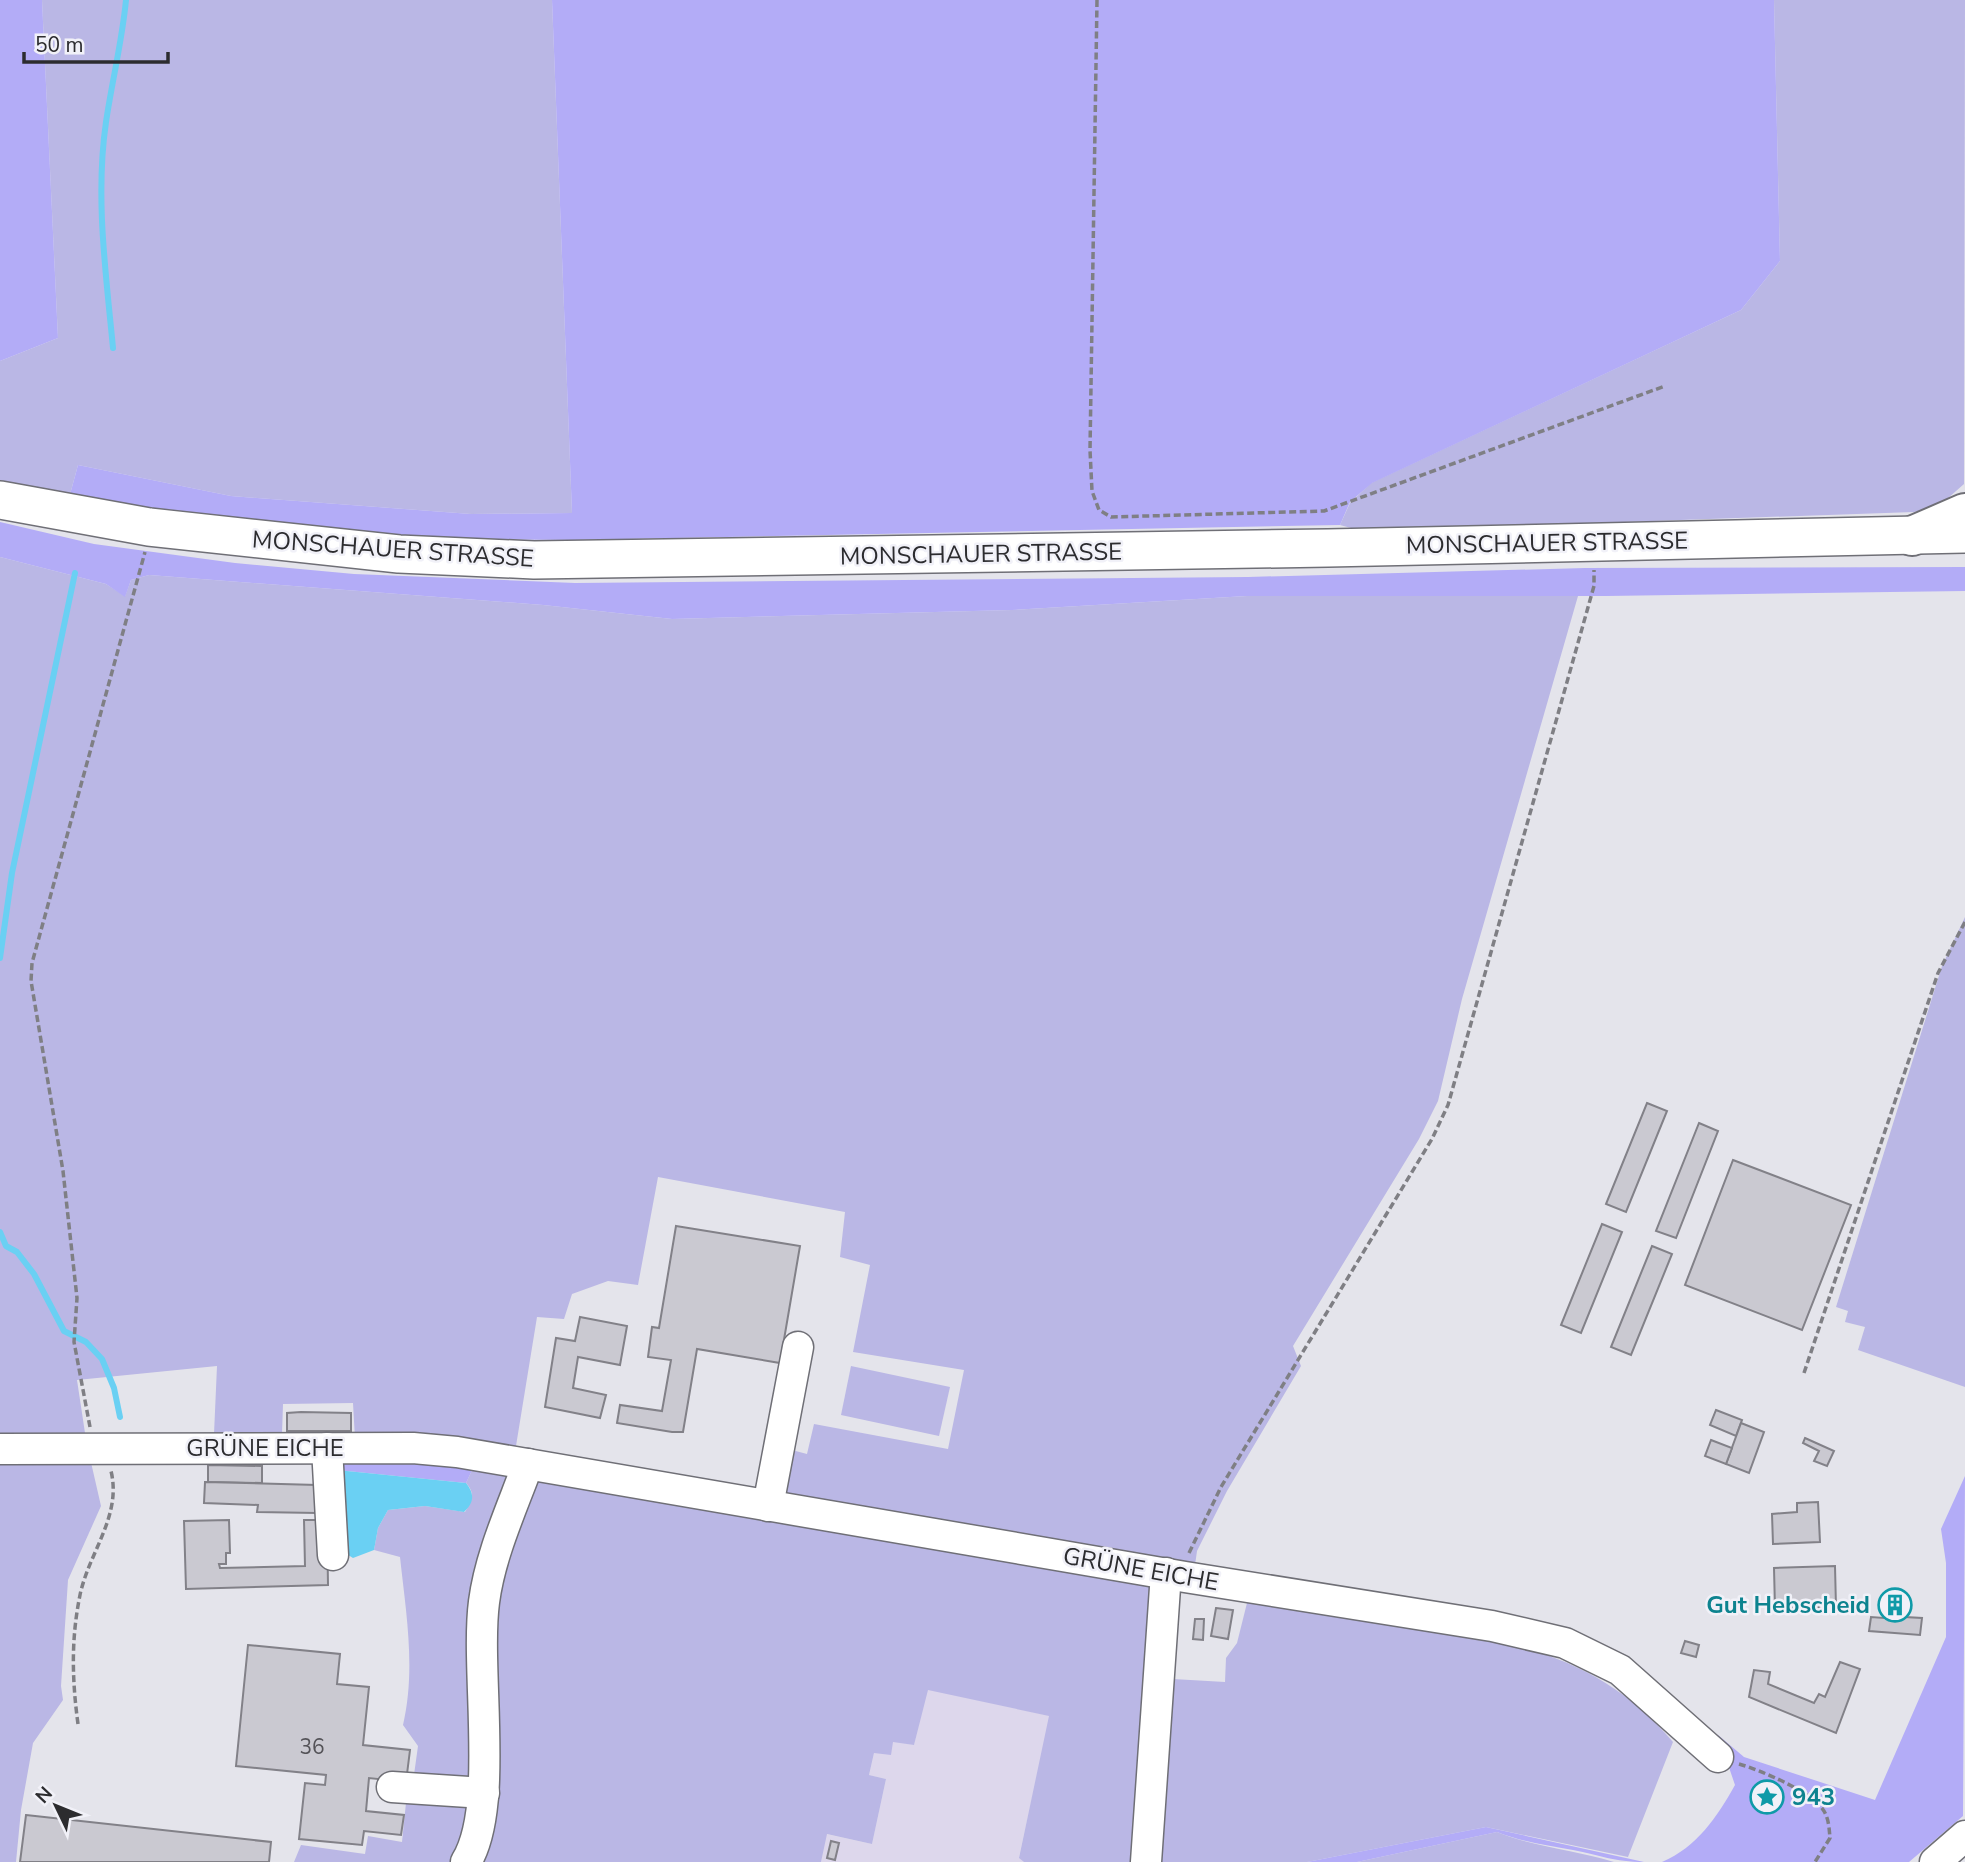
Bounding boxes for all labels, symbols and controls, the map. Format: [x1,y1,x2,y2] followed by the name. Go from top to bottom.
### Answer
[24,21,168,65] scale bar
[35,31,84,59] text: 50 m
[251,523,535,575] street label: MONSCHAUER STRASSE
[1406,525,1688,561] street label: MONSCHAUER STRASSE
[840,536,1122,572] street label: MONSCHAUER STRASSE
[186,1432,344,1464] street label: GRÜNE EICHE
[1061,1540,1221,1598] street label: GRÜNE EICHE
[1876,1586,1914,1624] building icon: Gut Hebscheid
[1706,1589,1870,1621] place label: Gut Hebscheid
[299,1733,325,1761] house number: 36
[21,1771,91,1841] north arrow
[1748,1778,1786,1816] place icon: 943
[30,1781,59,1809] text: N
[1792,1781,1835,1813] place label: 943

